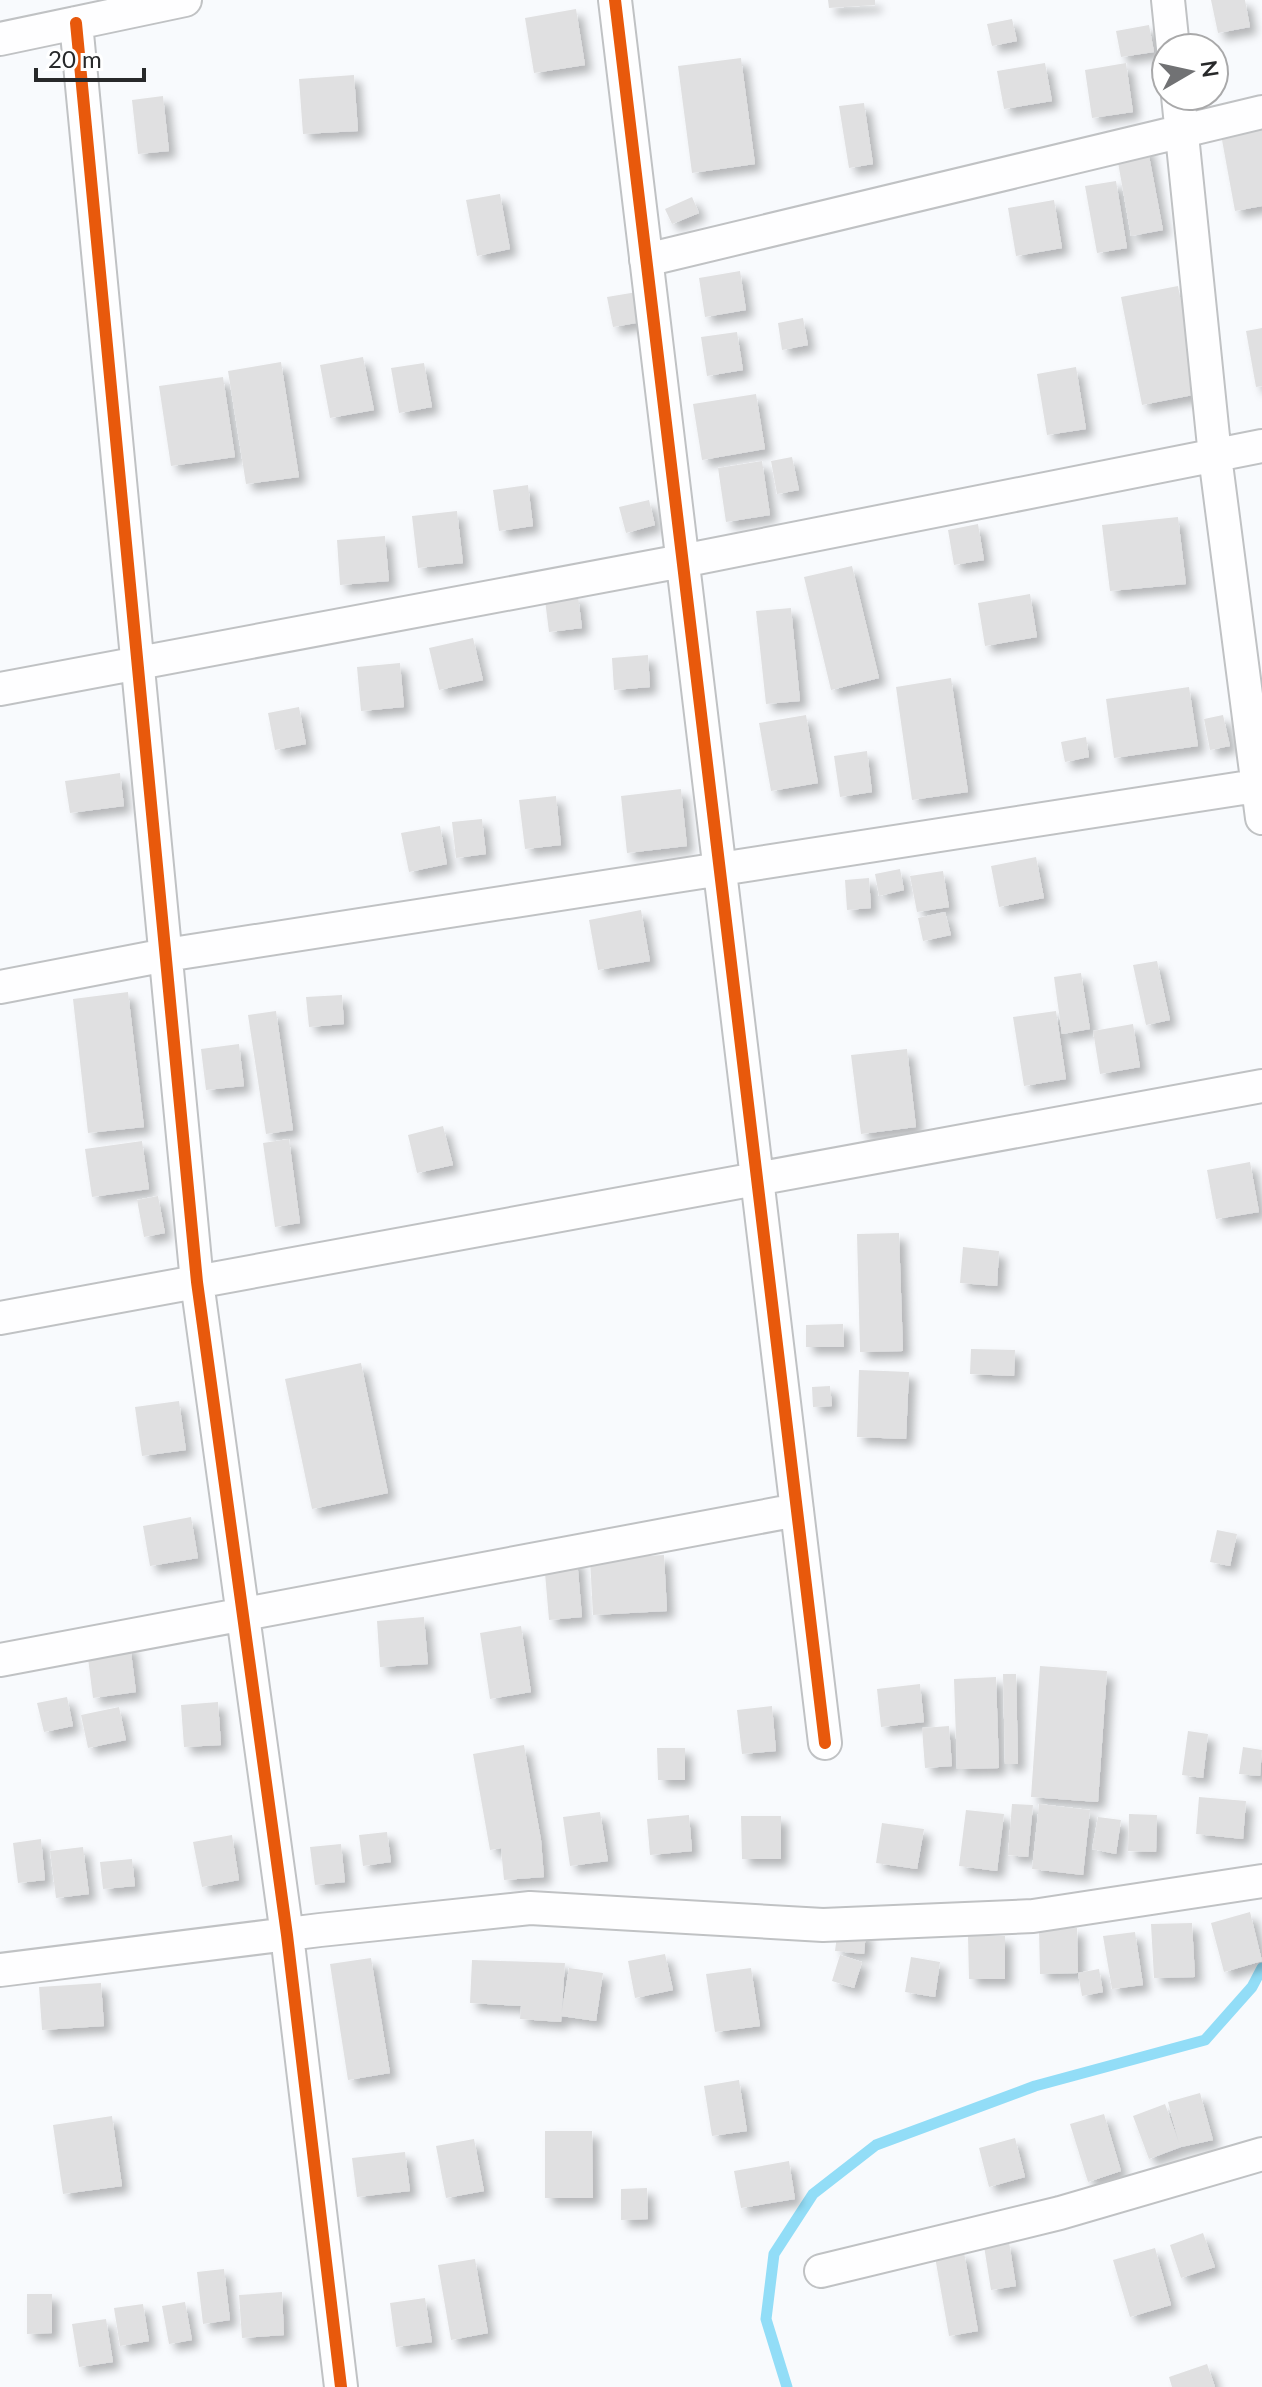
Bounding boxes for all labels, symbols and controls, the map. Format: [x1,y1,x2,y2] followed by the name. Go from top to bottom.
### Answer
[36,32,144,82] scale bar
[1150,32,1230,112] north arrow
[48,44,102,73] text: 20 m
[1196,58,1225,79] text: N

